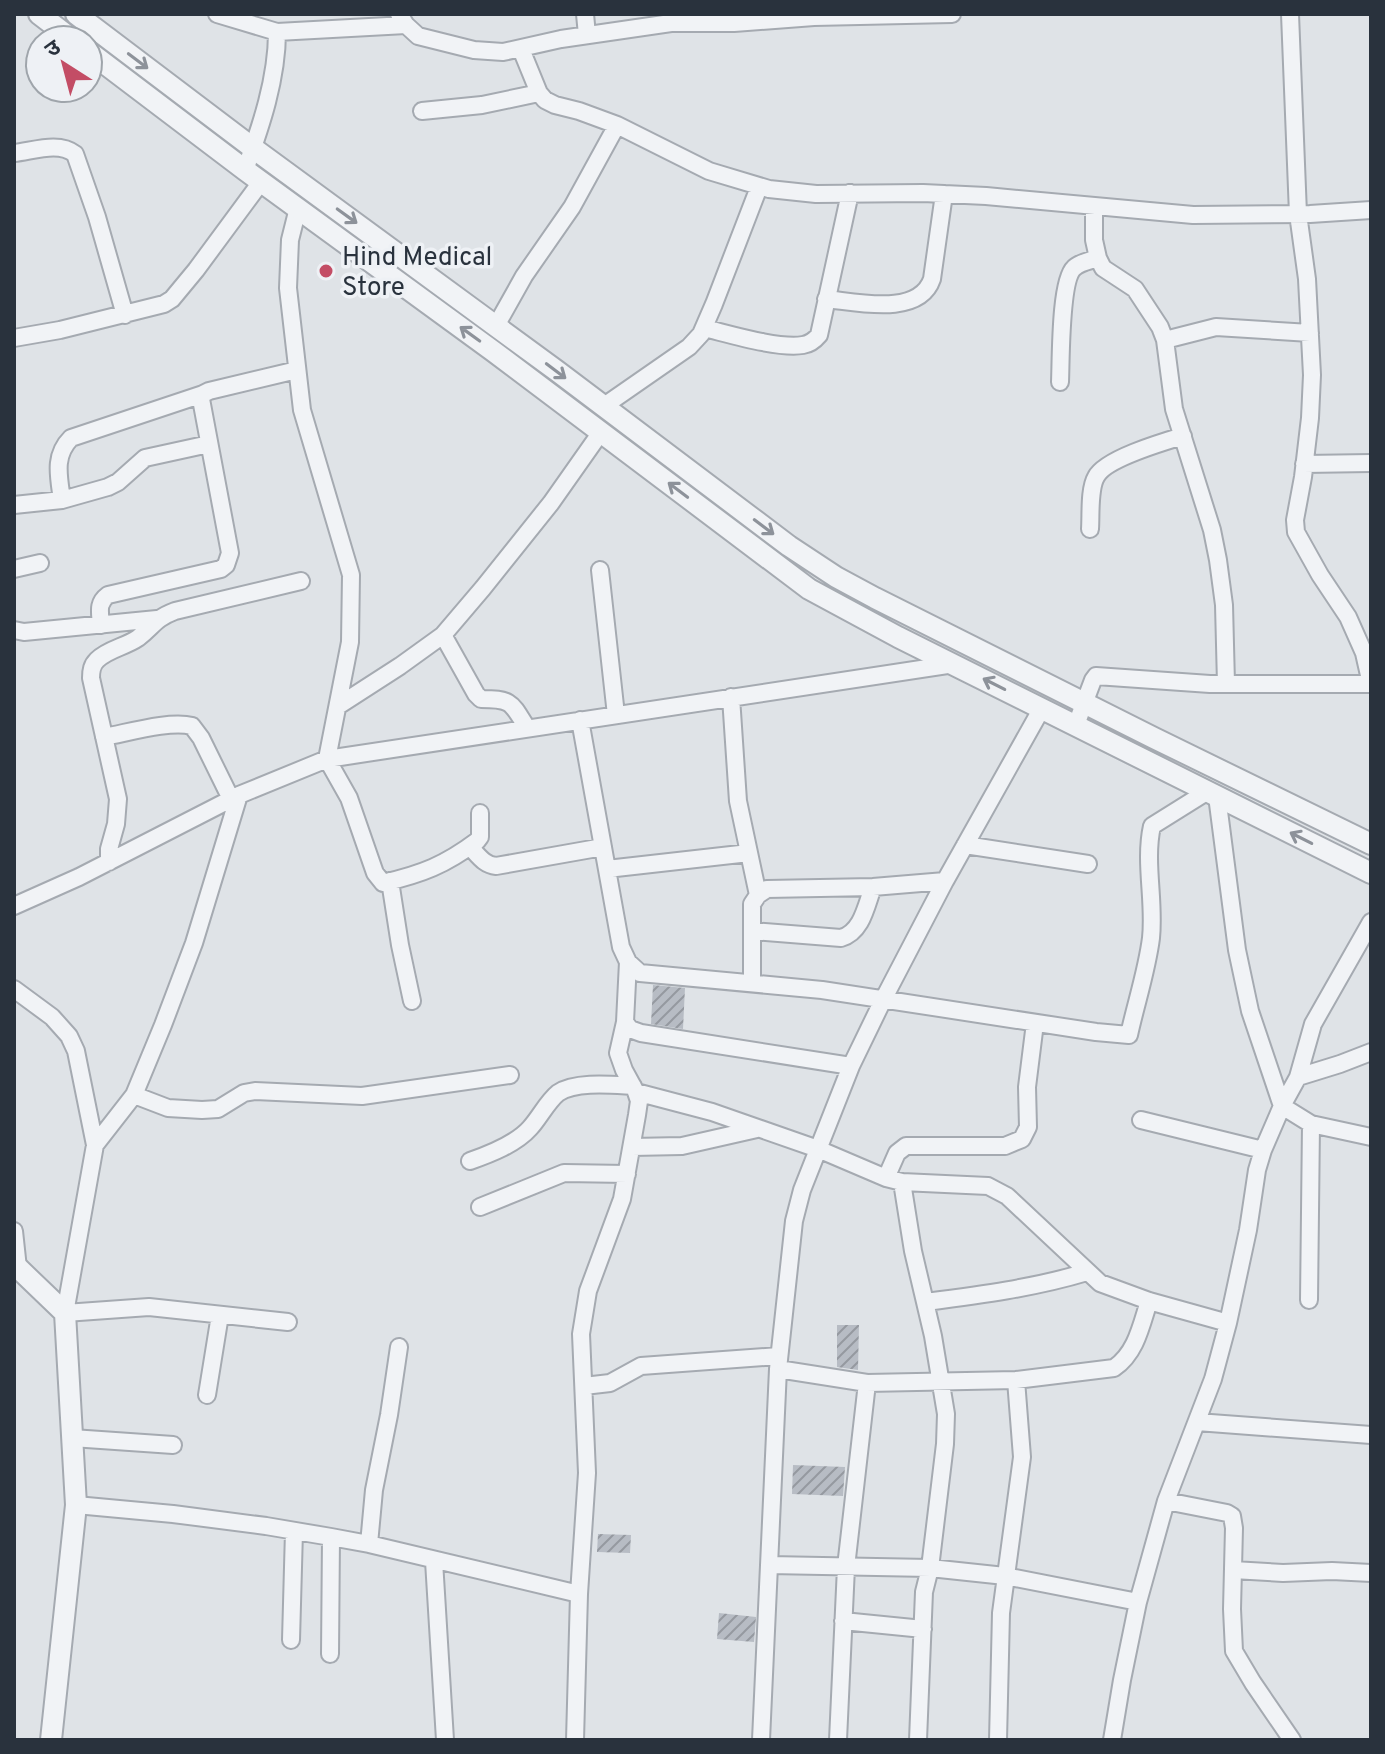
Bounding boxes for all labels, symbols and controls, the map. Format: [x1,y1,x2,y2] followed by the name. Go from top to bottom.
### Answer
[24,24,104,104] north arrow
[41,34,68,65] text: उ
[127,53,149,70] one-way arrow
[336,208,357,225] one-way arrow
[342,242,492,305] place label: Hind Medical Store
[317,262,335,280] marker: Hind Medical Store
[460,326,481,343] one-way arrow
[545,362,567,379] one-way arrow
[668,482,689,499] one-way arrow
[753,518,774,535] one-way arrow
[982,676,1006,691] one-way arrow
[1290,830,1314,845] one-way arrow

